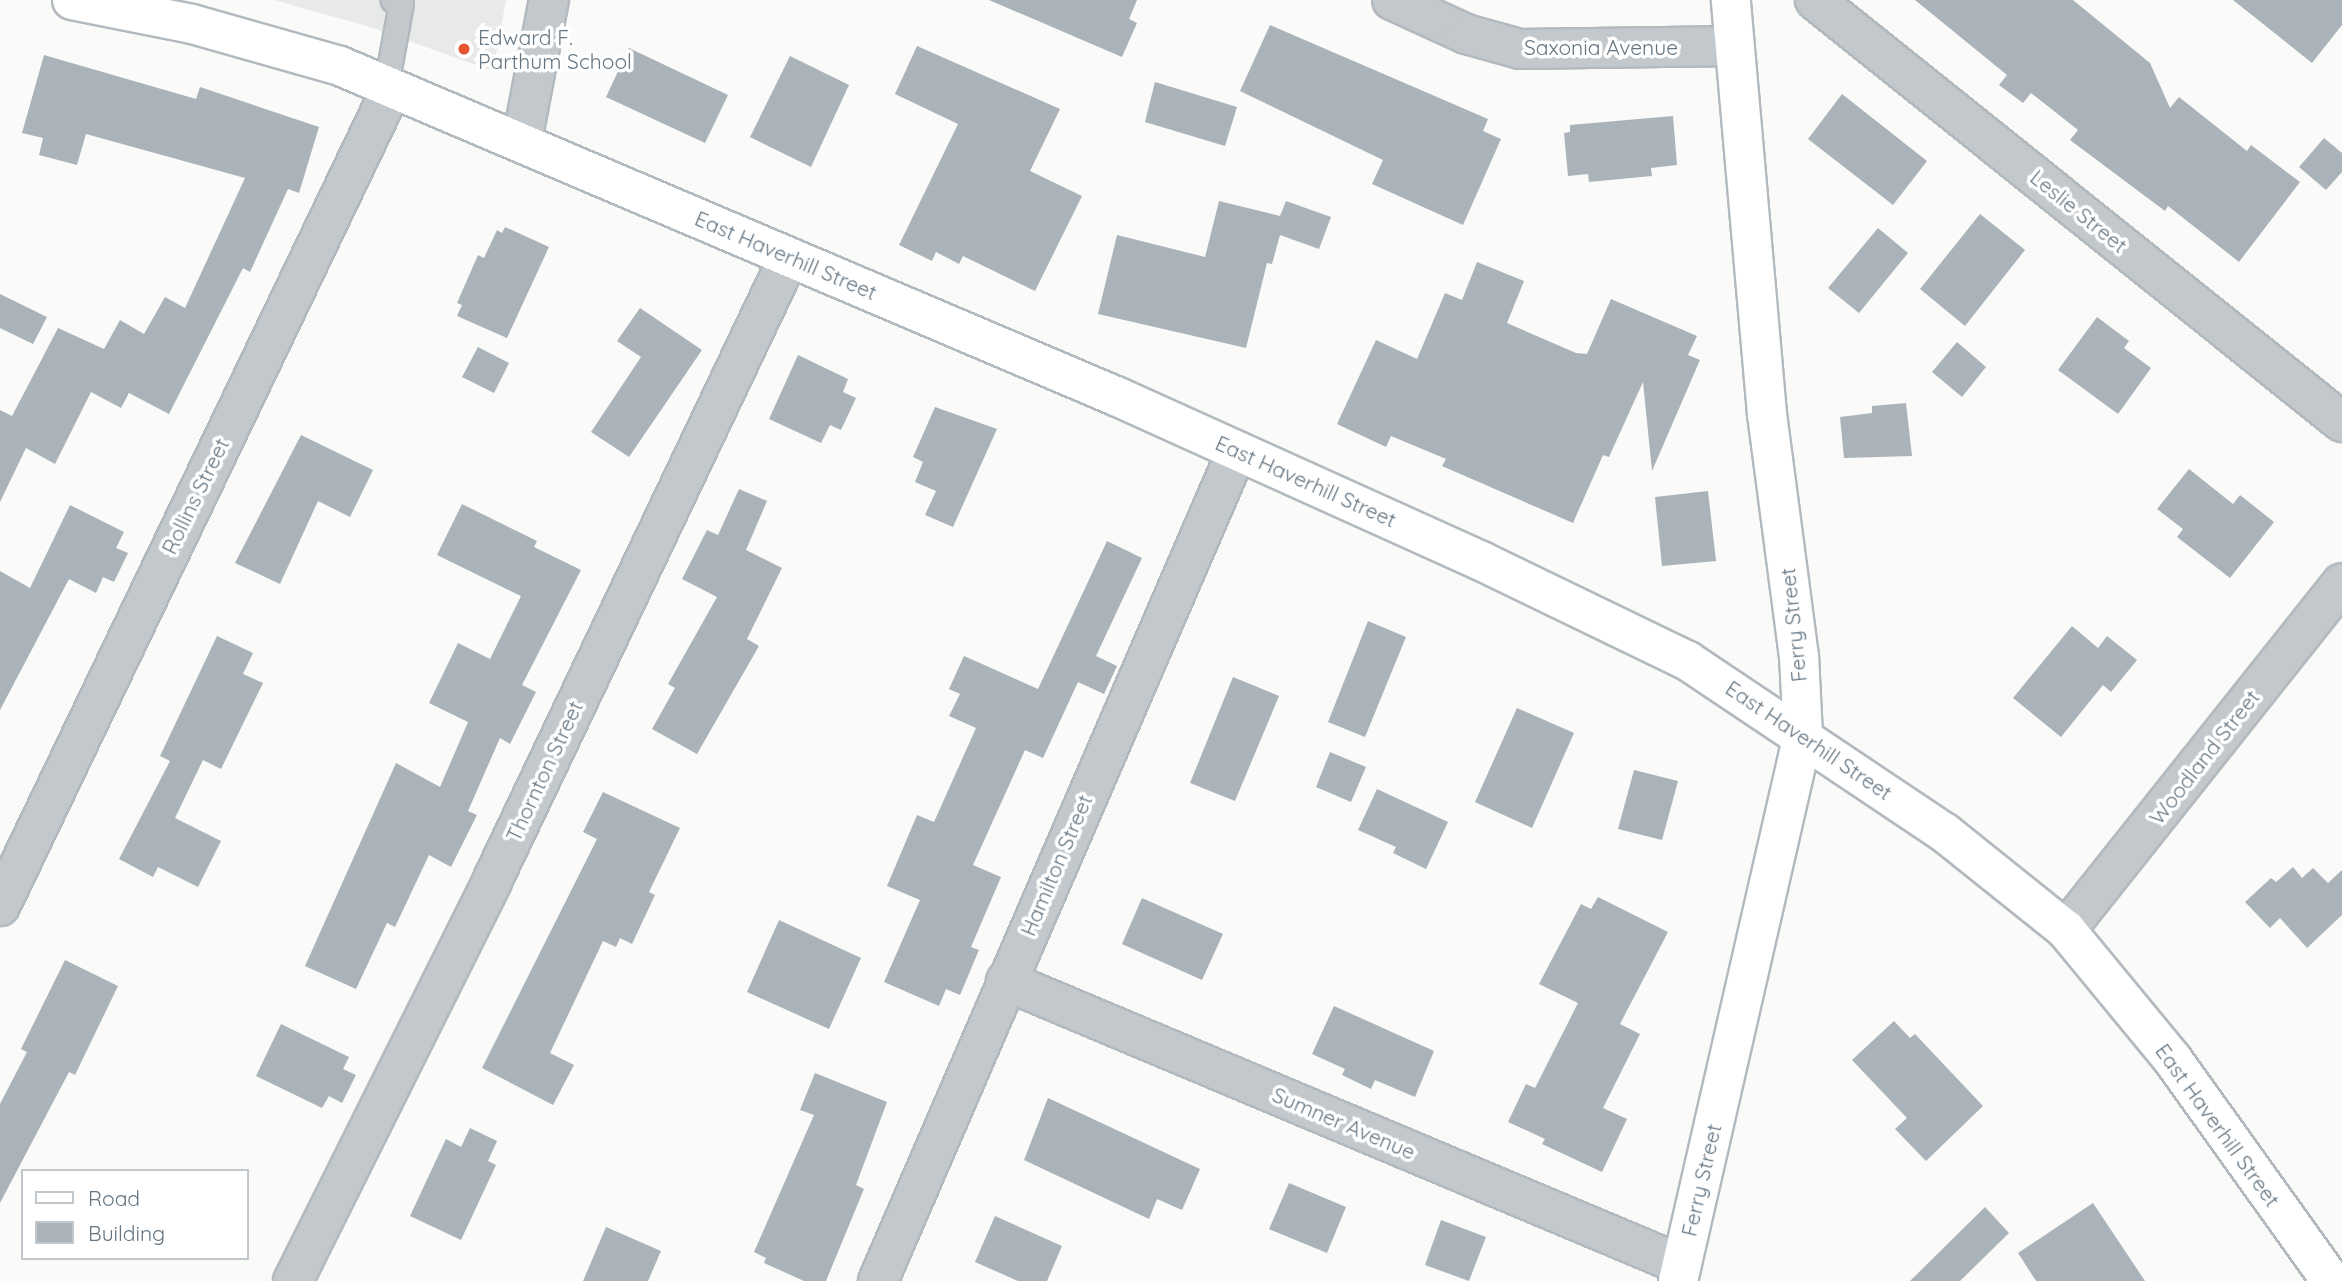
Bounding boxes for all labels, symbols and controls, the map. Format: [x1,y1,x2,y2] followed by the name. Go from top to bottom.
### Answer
[478,24,632,74] place label: Edward F. Parthum School
[1524,34,1678,60] street label: Saxonia Avenue
[456,41,472,57] marker: Edward F. Parthum School
[2026,164,2132,258] street label: Leslie Street
[691,205,881,305] street label: East Haverhill Street
[1212,430,1400,532] street label: East Haverhill Street
[156,434,234,558] street label: Rollins Street
[1774,567,1812,683] street label: Ferry Street
[1721,675,1897,805] street label: East Haverhill Street
[2144,685,2264,829] street label: Woodland Street
[500,697,588,845] street label: Thornton Street
[1015,790,1097,940] street label: Hamilton Street
[2150,1039,2286,1211] street label: East Haverhill Street
[1269,1082,1419,1164] street label: Sumner Avenue
[1676,1121,1726,1239] street label: Ferry Street
[21,1169,248,1260] legend
[88,1185,140,1211] text: Road
[88,1220,165,1246] text: Building

